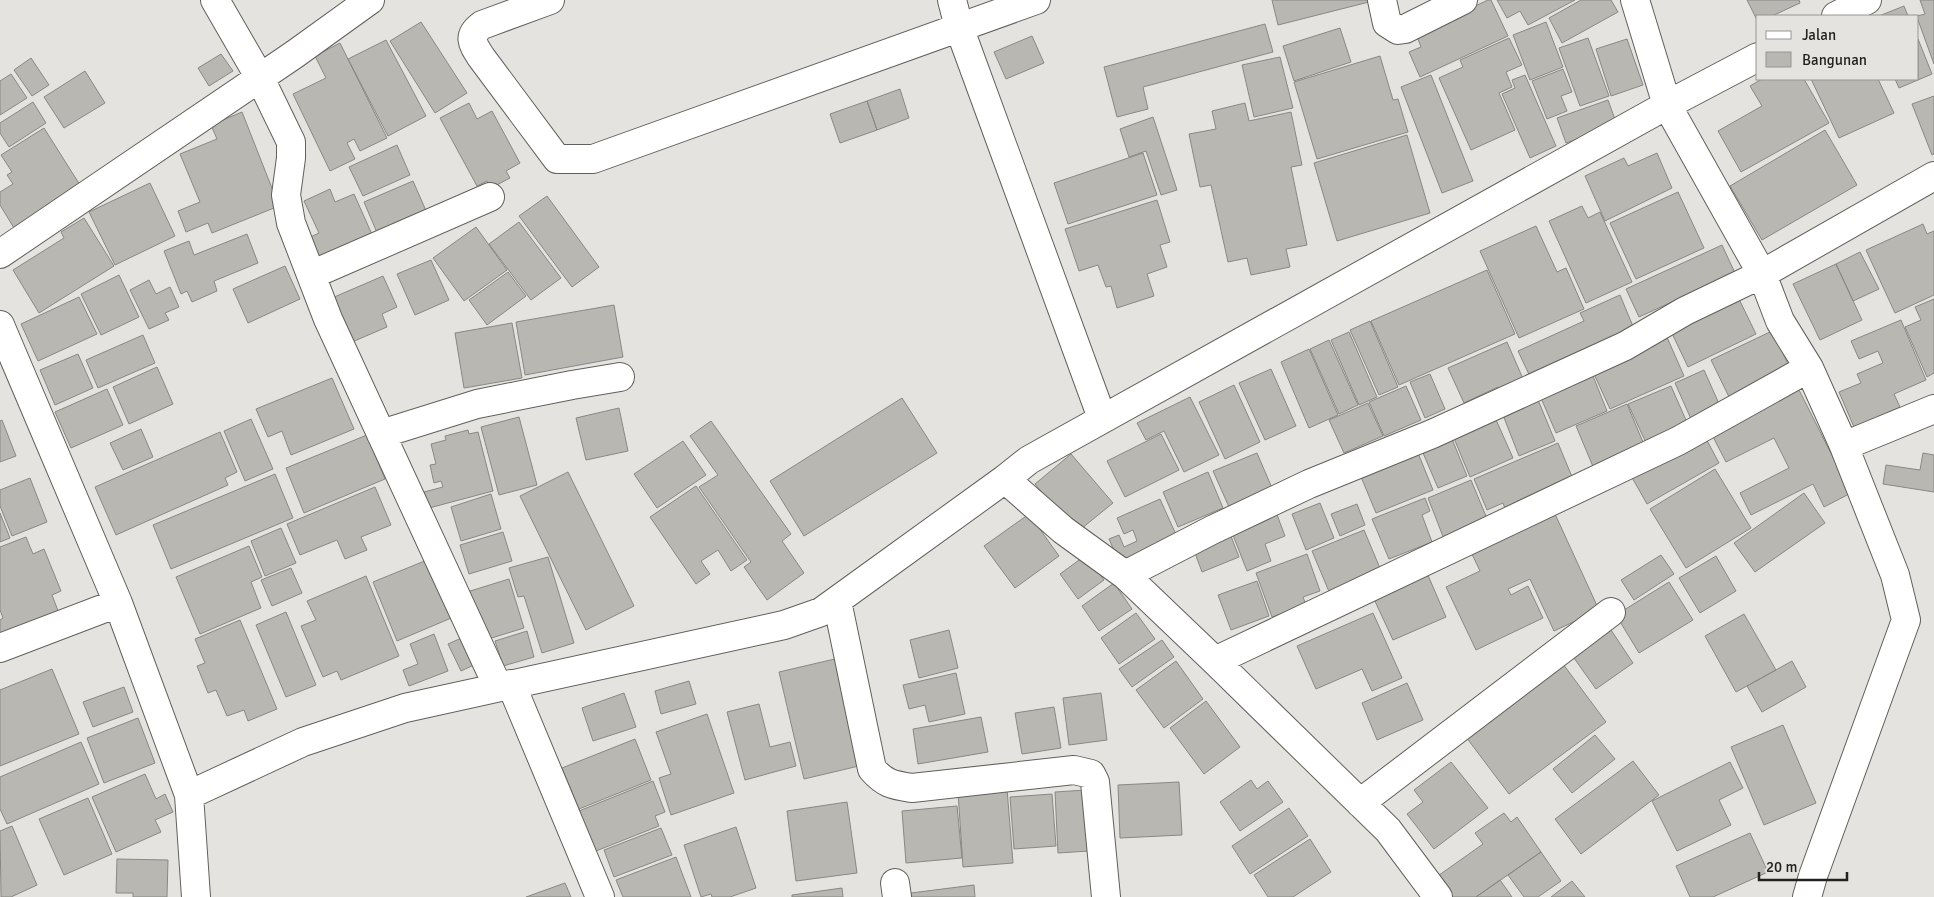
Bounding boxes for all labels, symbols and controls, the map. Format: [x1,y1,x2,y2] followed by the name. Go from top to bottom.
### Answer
[1756,15,1919,80] legend
[1802,26,1836,44] text: Jalan
[1802,51,1867,69] text: Bangunan
[1759,850,1846,882] scale bar
[1766,858,1797,876] text: 20 m

